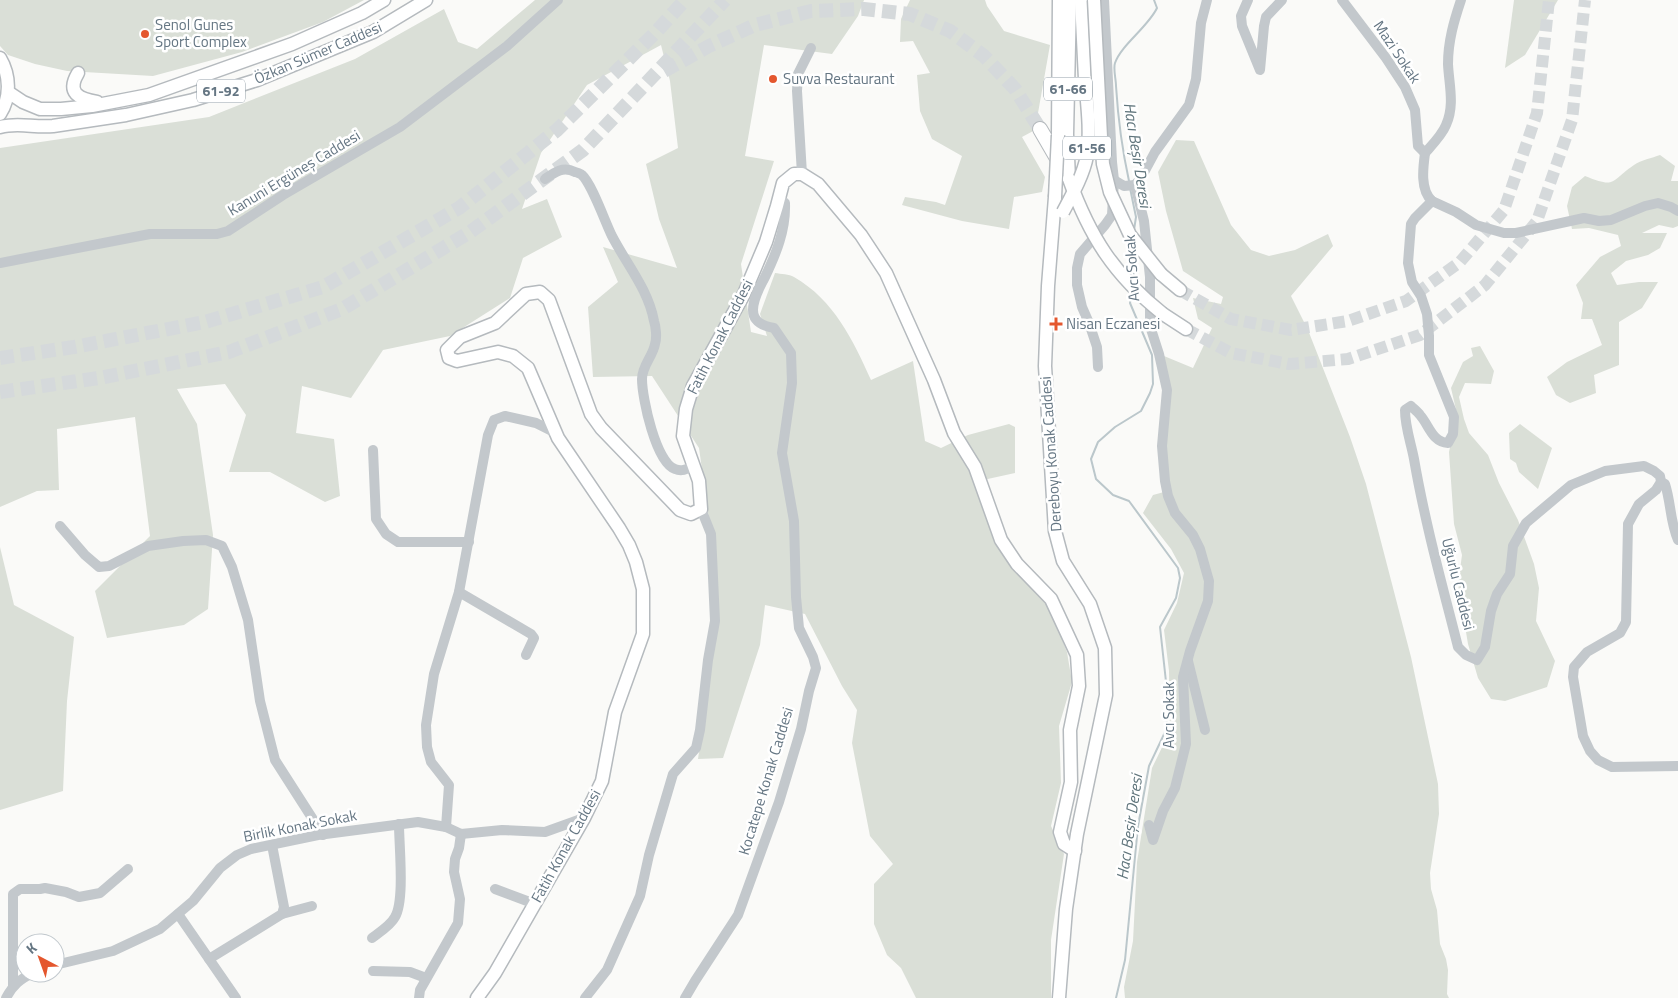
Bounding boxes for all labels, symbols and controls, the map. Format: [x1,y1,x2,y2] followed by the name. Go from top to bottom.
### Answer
[155,13,247,53] place label: Senol Gunes Sport Complex
[250,15,385,90] street label: Özkan Sümer Caddesi
[1368,16,1427,88] street label: Mazi Sokak
[139,28,151,40] marker: Senol Gunes Sport Complex
[783,67,895,90] place label: Suvva Restaurant
[767,73,779,85] marker: Suvva Restaurant
[1044,78,1092,100] road number: 61-66
[197,80,245,102] road number: 61-92
[1118,101,1158,211] water label: Hacı Beşir Deresi
[223,124,364,221] street label: Kanuni Ergüneş Caddesi
[1063,136,1111,160] road number: 61-56
[1118,234,1145,302] street label: Avcı Sokak
[681,275,759,398] street label: Fatih Konak Caddesi
[1066,312,1160,335] place label: Nisan Eczanesi
[1050,318,1062,330] marker: Nisan Eczanesi
[1034,376,1067,532] street label: Dereboyu Konak Caddesi
[1436,535,1481,633] street label: Uğurlu Caddesi
[1157,682,1180,748] street label: Avcı Sokak
[732,704,799,858] street label: Kocatepe Konak Caddesi
[1110,771,1149,881] water label: Hacı Beşir Deresi
[525,785,606,907] street label: Fatih Konak Caddesi
[241,803,359,848] street label: Birlik Konak Sokak
[15,933,65,983] north arrow
[21,937,42,958] text: K

